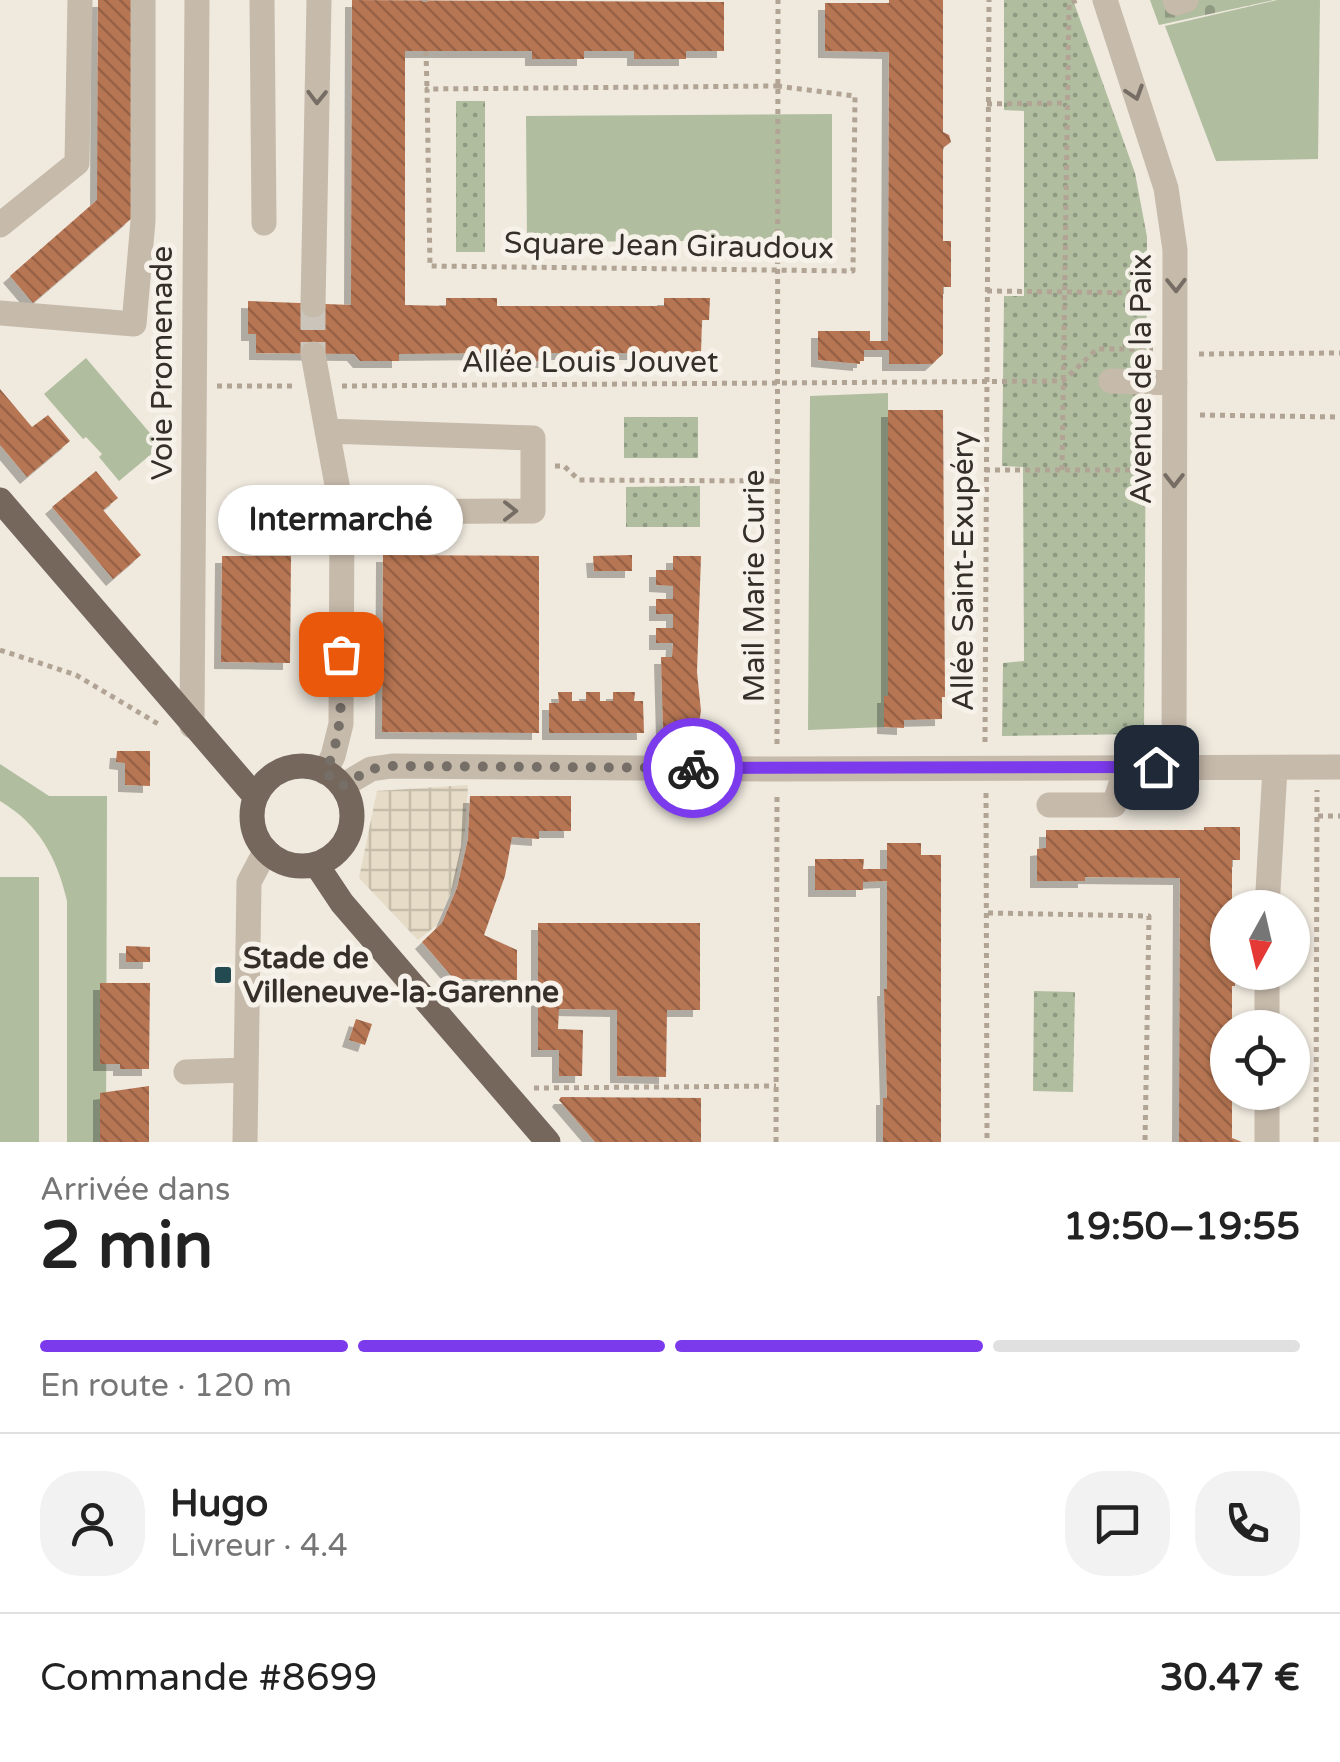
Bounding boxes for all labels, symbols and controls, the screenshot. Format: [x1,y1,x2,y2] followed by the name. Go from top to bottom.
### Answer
[1123,83,1144,100] one-way arrow
[306,90,328,106] one-way arrow
[504,225,834,267] street label: Square Jean Giraudoux
[144,246,181,480] street label: Voie Promenade
[1123,254,1160,504] street label: Avenue de la Paix
[1165,278,1186,294] one-way arrow
[462,344,718,381] street label: Allée Louis Jouvet
[945,431,982,711] street label: Allée Saint-Exupéry
[736,470,773,702] street label: Mail Marie Curie
[1163,474,1185,489] one-way arrow
[218,484,464,554] callout: Intermarché
[502,500,518,522] one-way arrow
[248,501,433,539] text: Intermarché
[299,612,384,697] pin
[314,627,369,682] icon: bag
[643,718,743,818] courier
[1114,725,1199,810] pin
[1129,740,1184,795] icon: home
[666,741,721,796] icon: bike
[1210,890,1310,990] north arrow
[1210,890,1310,1110] map controls
[243,940,559,1011] place label: Stade de Villeneuve-la-Garenne
[212,964,234,986] marker: Stade de Villeneuve-la-Garenne
[1210,1010,1310,1110] button: locate
[40,1171,230,1209] text: Arrivée dans
[1063,1204,1300,1250] text: 19:50–19:55
[40,1207,213,1286] text: 2 min
[40,1367,292,1405] text: En route · 120 m
[40,1471,145,1576] button: person
[1065,1471,1170,1576] button: chat
[1195,1471,1300,1576] button: phone
[170,1481,268,1527] text: Hugo
[170,1527,348,1565] text: Livreur · 4.4
[40,1655,377,1701] text: Commande #8699
[1160,1655,1300,1701] text: 30.47 €

